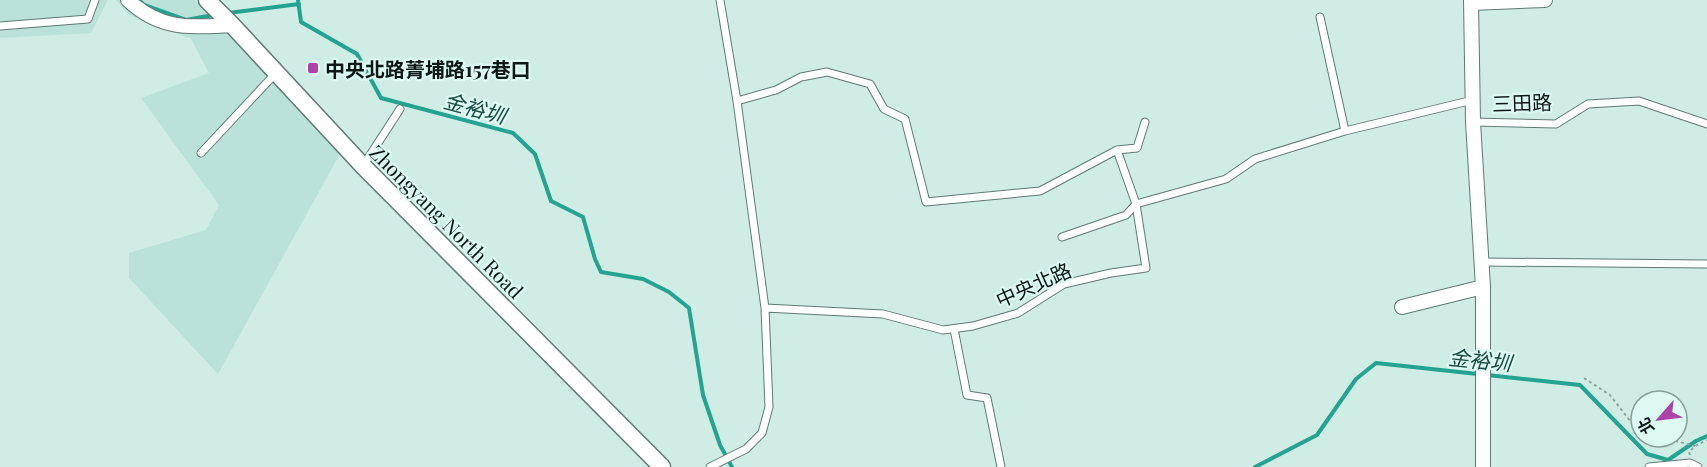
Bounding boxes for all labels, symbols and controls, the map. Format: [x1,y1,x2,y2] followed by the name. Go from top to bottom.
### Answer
[325,55,531,82] place label: 中央北路菁埔路157巷口
[306,61,320,75] marker: 中央北路菁埔路157巷口
[441,85,512,129] water label: 金裕圳
[1492,87,1552,117] street label: 三田路
[364,138,530,304] street label: Zhongyang North Road
[991,255,1075,313] street label: 中央北路
[1447,342,1516,377] water label: 金裕圳
[1629,389,1689,449] north arrow
[1632,414,1658,438] text: 北

